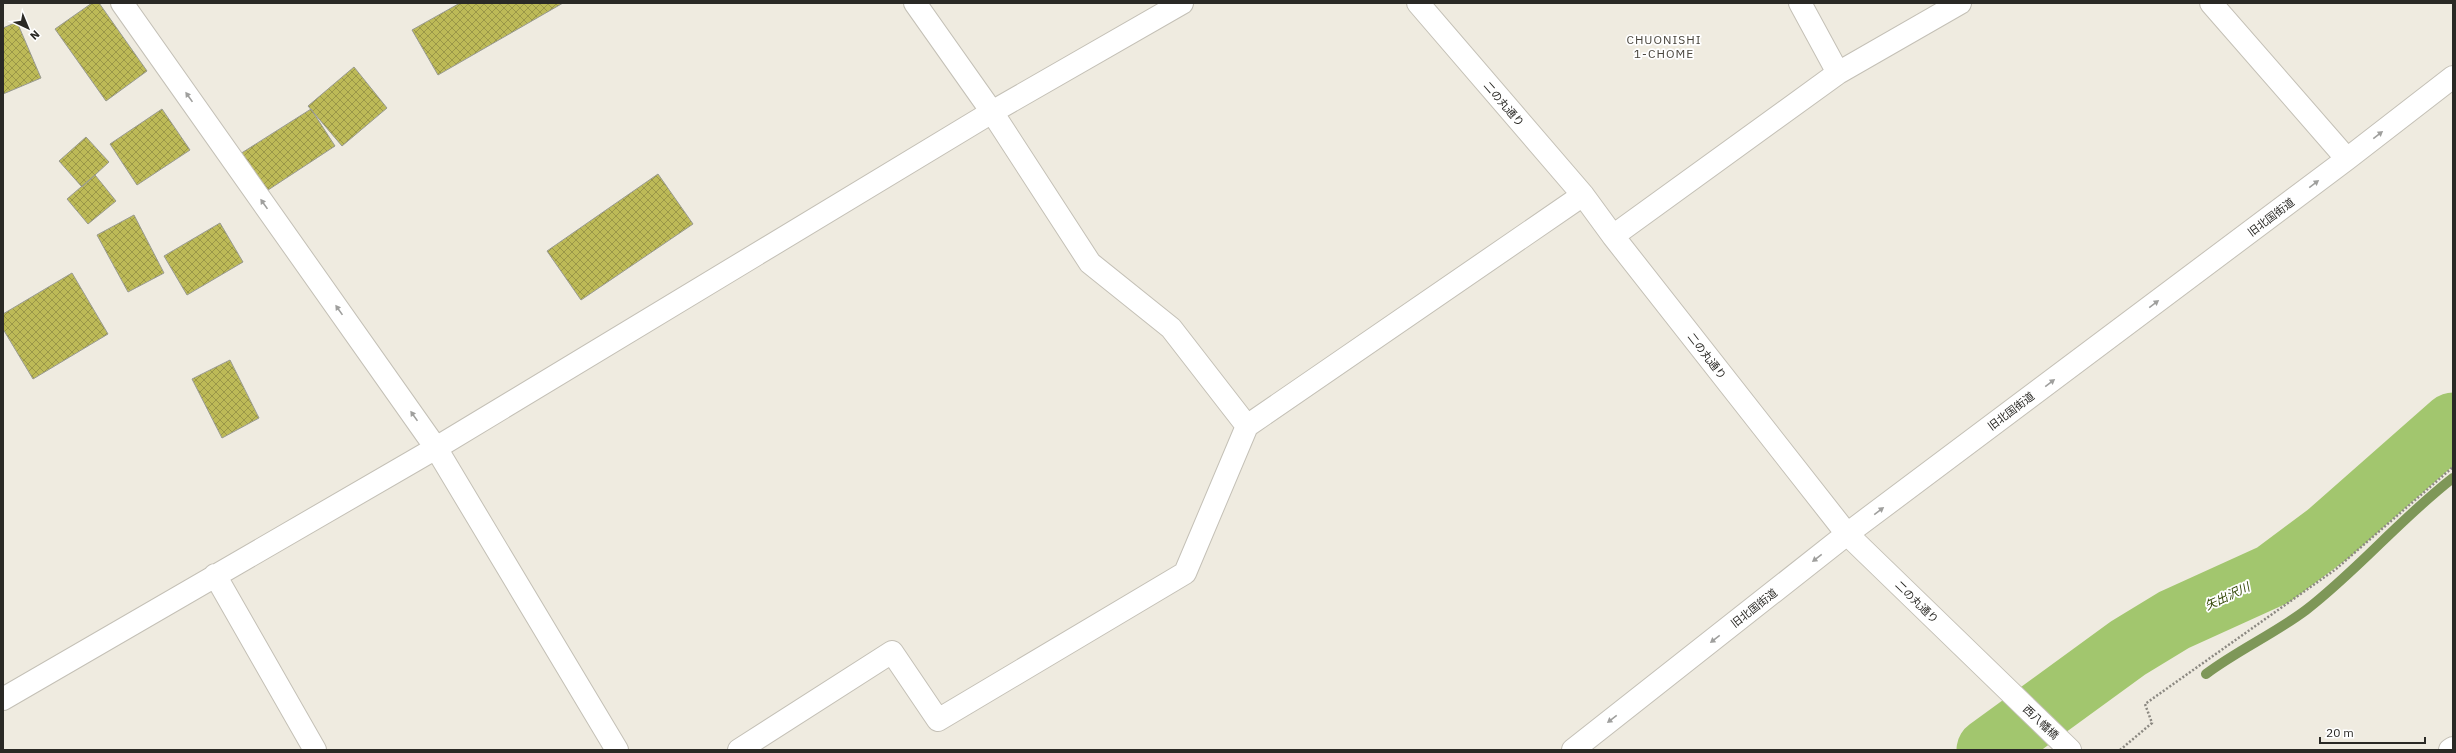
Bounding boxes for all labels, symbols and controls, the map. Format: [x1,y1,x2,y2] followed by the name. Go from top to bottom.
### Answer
[8,8,48,48] north arrow
[27,27,43,43] text: N
[1626,32,1702,61] district label: CHUONISHI 1-CHOME
[1481,79,1527,129] street label: 二の丸通り
[185,92,193,103] one-way arrow
[2373,131,2384,139] one-way arrow
[2308,180,2319,189] one-way arrow
[2245,195,2297,239] street label: 旧北国街道
[260,198,268,209] one-way arrow
[2148,300,2159,309] one-way arrow
[335,305,343,315] one-way arrow
[1685,330,1729,382] street label: 二の丸通り
[2044,378,2055,387] one-way arrow
[1985,389,2037,433] street label: 旧北国街道
[410,411,418,421] one-way arrow
[1873,507,1884,515] one-way arrow
[1811,554,1822,563] one-way arrow
[1892,578,1942,626] street label: 二の丸通り
[2202,578,2254,613] water label: 矢出沢川
[1728,586,1780,630] street label: 旧北国街道
[1709,634,1720,643] one-way arrow
[2020,702,2062,742] street label: 西八幡橋
[1607,715,1618,723] one-way arrow
[2320,719,2425,745] scale bar
[2326,725,2354,740] text: 20 m

